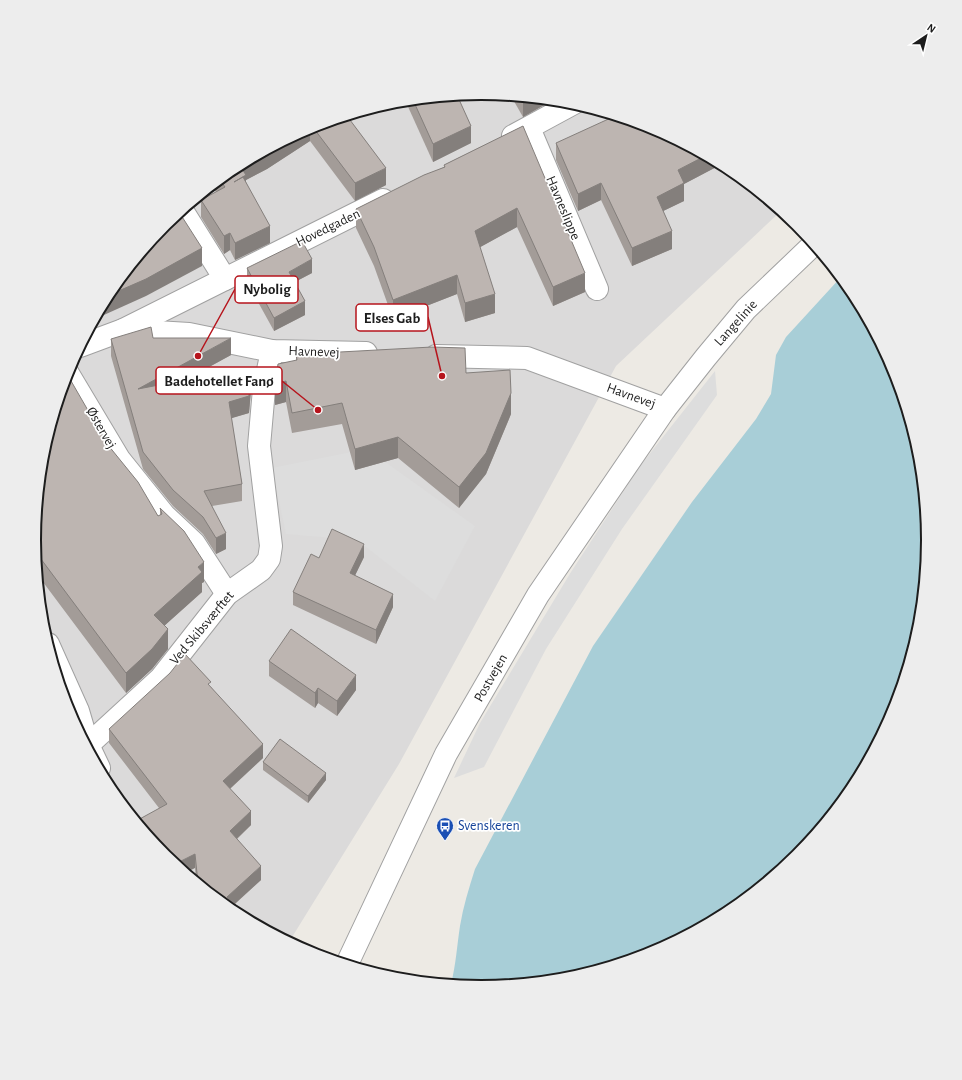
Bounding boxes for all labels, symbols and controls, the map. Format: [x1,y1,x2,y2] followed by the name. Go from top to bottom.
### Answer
[906,16,946,56] north arrow
[925,22,938,35] text: N
[543,174,583,242] street label: Havneslippe
[294,206,362,250] street label: Hovedgaden
[235,276,298,303] callout: Nybolig
[243,282,291,297] text: Nybolig
[712,297,760,349] street label: Langelinie
[356,304,428,331] callout: Elses Gab
[364,311,420,326] text: Elses Gab
[288,344,340,360] street label: Havnevej
[156,367,282,394] callout: Badehotellet Fanø
[164,374,274,389] text: Badehotellet Fanø
[605,381,657,411] street label: Havnevej
[84,404,119,451] street label: Østervej
[167,588,237,667] street label: Ved Skibsværftet
[472,652,510,704] street label: Postvejen
[435,816,455,841] bus stop icon: Svenskeren
[458,819,520,833] place label: Svenskeren

